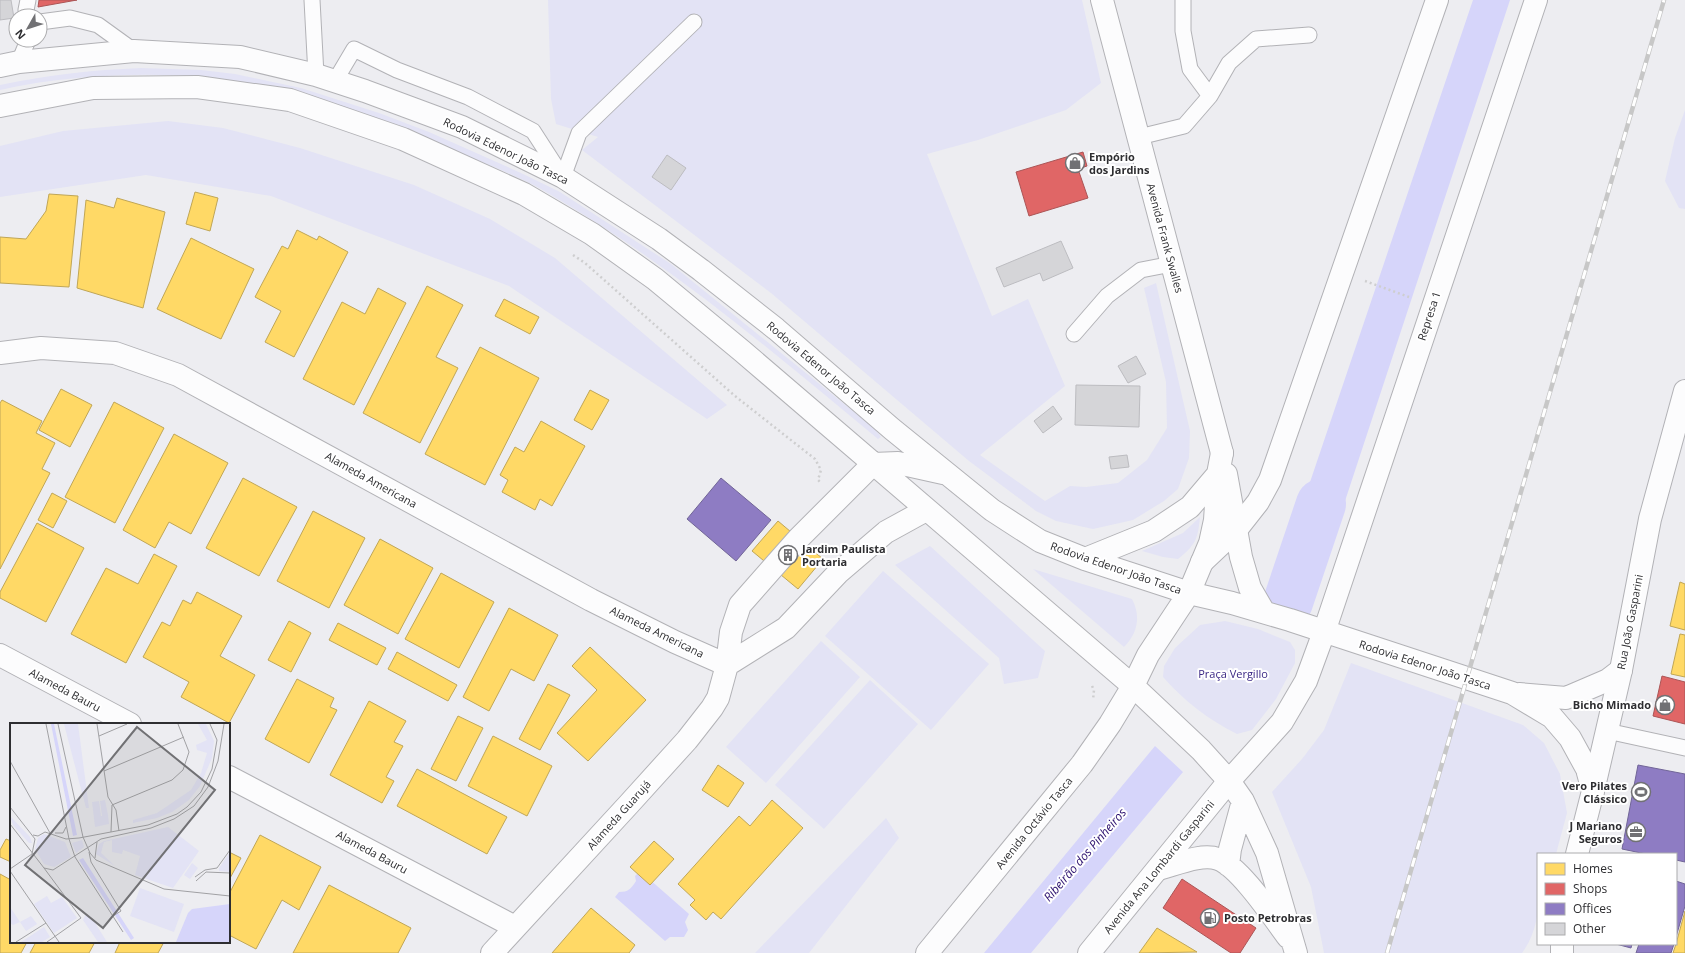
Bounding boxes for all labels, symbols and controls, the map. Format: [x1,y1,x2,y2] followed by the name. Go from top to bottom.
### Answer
[8,8,48,48] north arrow
[11,26,28,43] text: N
[441,114,571,187] street label: Rodovia Edenor João Tasca
[1089,149,1150,177] place label: Empório dos Jardins
[1064,152,1086,174] shop icon: Empório dos Jardins
[1144,181,1187,294] street label: Avenida Frank Swalles
[1414,289,1444,342] street label: Represa 1
[764,318,879,418] street label: Rodovia Edenor João Tasca
[323,448,420,511] street label: Alameda Americana
[1049,538,1184,597] street label: Rodovia Edenor João Tasca
[801,541,886,569] place label: Jardim Paulista Portaria
[777,544,799,566] building icon: Jardim Paulista Portaria
[1613,573,1646,671] street label: Rua João Gasparini
[608,602,707,661] street label: Alameda Americana
[1357,636,1493,693] street label: Rodovia Edenor João Tasca
[27,664,104,715] street label: Alameda Bauru
[1198,666,1268,681] park label: Praça Vergillo
[1654,694,1676,716] shop icon: Bicho Mimado
[1573,697,1651,712] place label: Bicho Mimado
[10,723,230,943] inset map
[992,774,1075,872] street label: Avenida Octávio Tasca
[583,777,654,853] street label: Alameda Guarujá
[1562,778,1628,806] place label: Vero Pilates Clássico
[1630,781,1652,803] sports icon: Vero Pilates Clássico
[1100,797,1217,937] street label: Avenida Ana Lombardi Gasparini
[1039,804,1130,905] water label: Ribeirão dos Pinheiros
[1568,818,1623,846] place label: J Mariano Seguros
[1625,821,1647,843] office icon: J Mariano Seguros
[334,826,411,877] street label: Alameda Bauru
[1537,853,1677,945] legend
[1573,860,1613,877] text: Homes
[1573,880,1608,897] text: Shops
[1573,900,1612,917] text: Offices
[1199,907,1221,929] fuel station icon: Posto Petrobras
[1224,910,1312,925] place label: Posto Petrobras
[1573,920,1606,937] text: Other

